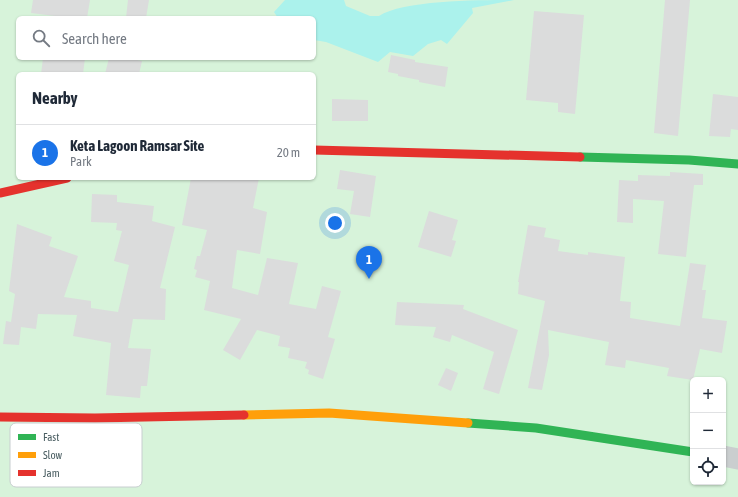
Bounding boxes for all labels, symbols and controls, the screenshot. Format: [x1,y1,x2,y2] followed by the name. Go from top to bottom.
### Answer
[16,16,316,60] search box
[30,27,52,49] icon: search
[62,30,127,47] text: Search here
[32,88,78,108] text: Nearby
[70,137,204,154] text: Keta Lagoon Ramsar Site
[42,145,48,160] text: 1
[277,145,300,160] text: 20 m
[70,154,92,169] text: Park
[325,213,345,233] your location
[356,246,382,279] pin: 1
[690,377,726,485] map controls
[690,377,726,413] button: +
[690,413,726,449] button: −
[10,423,142,487] legend
[43,431,59,443] text: Fast
[43,449,62,461] text: Slow
[690,449,726,485] button: locate
[43,467,60,479] text: Jam

